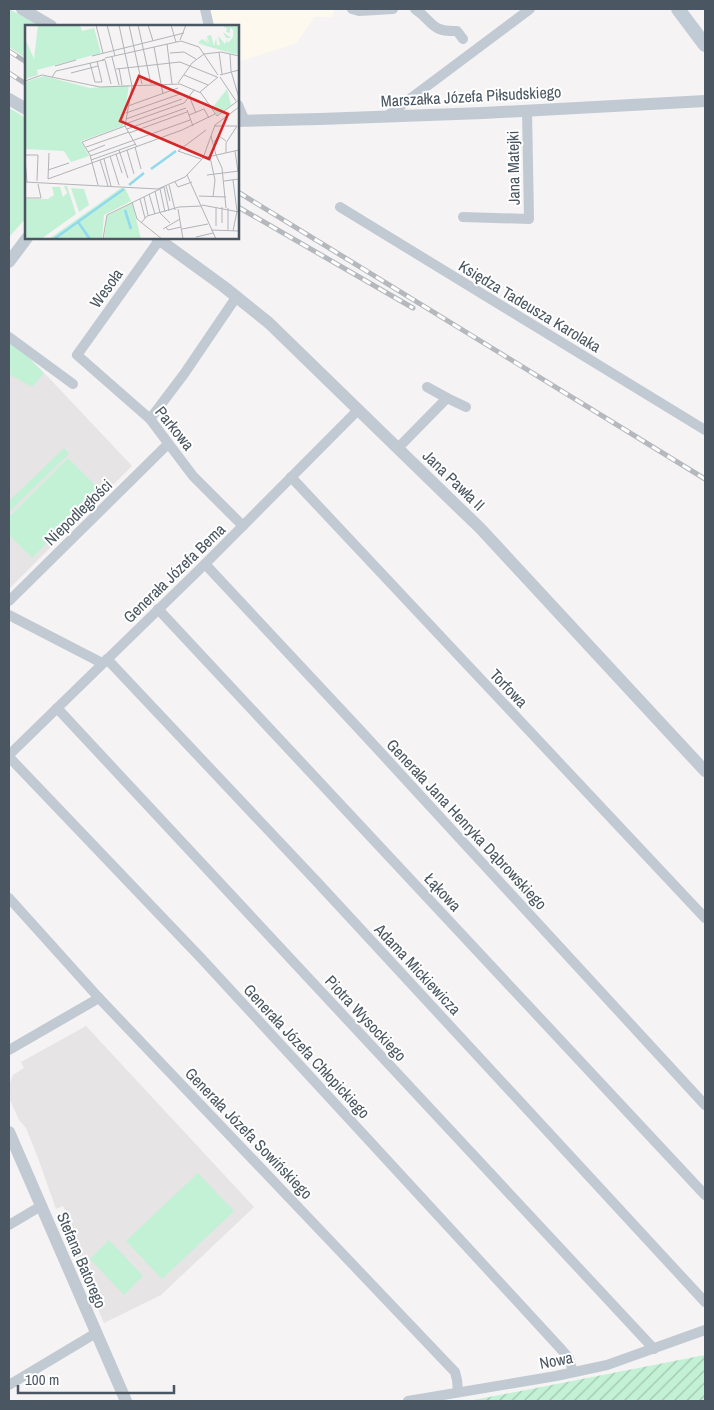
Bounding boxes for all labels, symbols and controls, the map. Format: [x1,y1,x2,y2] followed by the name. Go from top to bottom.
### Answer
[25,25,239,239] inset map
[380,80,562,112] street label: Marszałka Józefa Piłsudskiego
[501,131,525,205] street label: Jana Matejki
[455,255,606,358] street label: Księdza Tadeusza Karolaka
[84,263,128,312] street label: Wesoła
[150,401,200,455] street label: Parkowa
[418,445,490,515] street label: Jana Pawła II
[39,474,117,550] street label: Niepodległości
[118,518,230,628] street label: Generała Józefa Bema
[485,664,533,713] street label: Torfowa
[382,734,552,914] street label: Generała Jana Henryka Dąbrowskiego
[420,868,467,917] street label: Łąkowa
[369,918,467,1020] street label: Adama Mickiewicza
[320,970,412,1066] street label: Piotra Wysockiego
[239,979,375,1123] street label: Generała Józefa Chłopickiego
[180,1062,318,1204] street label: Generała Józefa Sowińskiego
[52,1209,112,1311] street label: Stefana Batorego
[537,1346,575,1374] street label: Nowa
[18,1362,174,1394] scale bar
[25,1369,59,1390] text: 100 m

